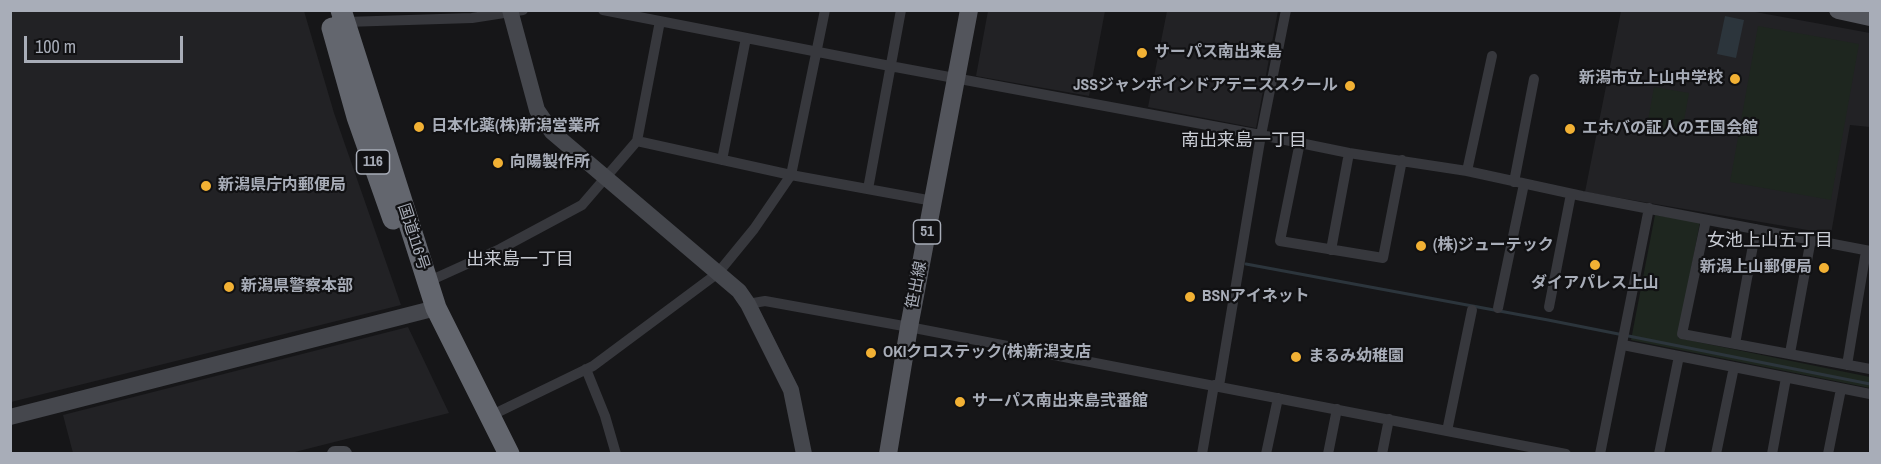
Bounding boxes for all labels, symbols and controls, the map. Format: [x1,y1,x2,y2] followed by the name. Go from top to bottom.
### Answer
[27,24,186,62] scale bar
[35,34,76,59] text: 100 m
[1154,43,1282,63] place label: サーパス南出来島
[1135,46,1149,60] marker: サーパス南出来島
[1579,69,1723,89] place label: 新潟市立上山中学校
[1728,72,1742,86] marker: 新潟市立上山中学校
[1073,76,1338,96] place label: JSSジャンボインドアテニススクール
[1343,79,1357,93] marker: JSSジャンボインドアテニススクール
[431,117,600,137] place label: 日本化薬(株)新潟営業所
[1582,119,1758,139] place label: エホバの証人の王国会館
[412,120,426,134] marker: 日本化薬(株)新潟営業所
[1563,122,1577,136] marker: エホバの証人の王国会館
[1181,130,1307,152] district label: 南出来島一丁目
[356,150,389,174] road number: 116
[510,153,590,173] place label: 向陽製作所
[491,156,505,170] marker: 向陽製作所
[218,176,346,196] place label: 新潟県庁内郵便局
[199,179,213,193] marker: 新潟県庁内郵便局
[393,201,433,273] street label: 国道116号
[914,220,940,244] road number: 51
[1707,230,1833,252] district label: 女池上山五丁目
[1433,236,1554,256] place label: (株)ジューテック
[1414,239,1428,253] marker: (株)ジューテック
[466,249,574,271] district label: 出来島一丁目
[1588,258,1602,272] marker: ダイアパレス上山
[1700,258,1812,278] place label: 新潟上山郵便局
[903,260,931,310] street label: 笹出線
[1817,261,1831,275] marker: 新潟上山郵便局
[1531,274,1659,294] place label: ダイアパレス上山
[241,277,353,297] place label: 新潟県警察本部
[222,280,236,294] marker: 新潟県警察本部
[1202,287,1310,307] place label: BSNアイネット
[1183,290,1197,304] marker: BSNアイネット
[883,343,1091,363] place label: OKIクロステック(株)新潟支店
[864,346,878,360] marker: OKIクロステック(株)新潟支店
[1308,347,1404,367] place label: まるみ幼稚園
[1289,350,1303,364] marker: まるみ幼稚園
[972,392,1148,412] place label: サーパス南出来島弐番館
[953,395,967,409] marker: サーパス南出来島弐番館

